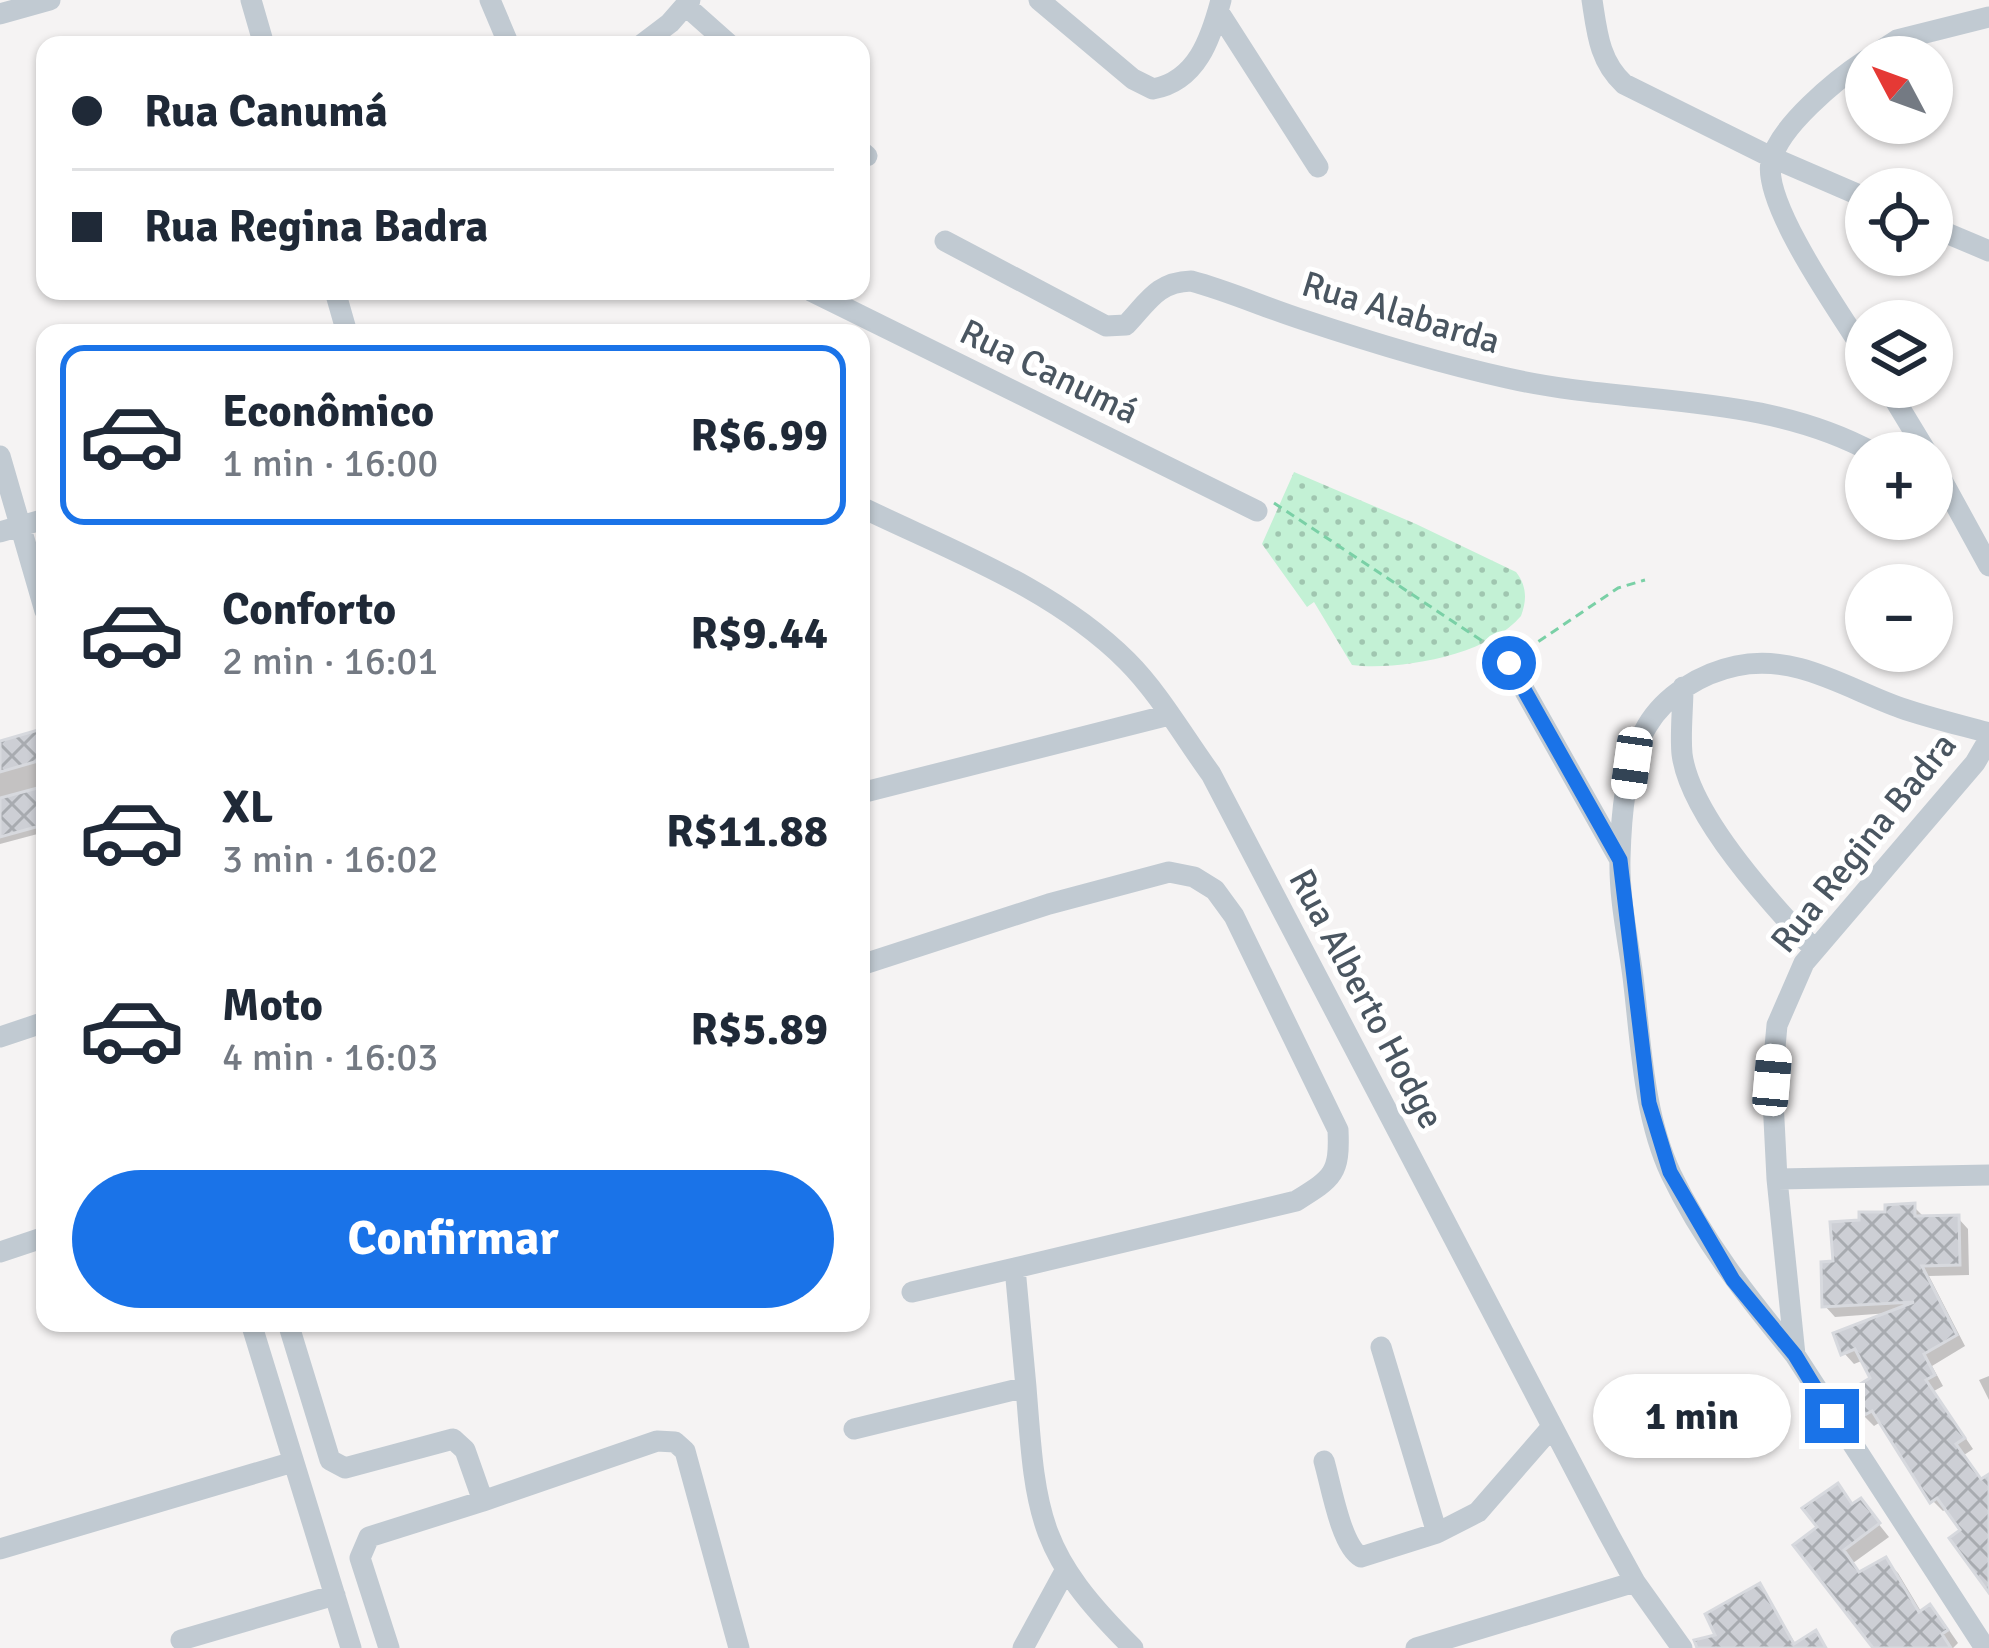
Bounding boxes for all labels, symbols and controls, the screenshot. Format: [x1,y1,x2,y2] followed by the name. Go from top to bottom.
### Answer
[1845,36,1953,144] north arrow
[1845,36,1953,672] map controls
[144,84,388,139] text: Rua Canumá
[1845,168,1953,276] button: locate
[144,199,488,254] text: Rua Regina Badra
[1297,262,1505,364] street label: Rua Alabarda
[1845,300,1953,408] button: layers
[953,310,1145,434] street label: Rua Canumá
[78,381,186,489] icon: car
[222,384,434,439] text: Econômico
[690,408,828,463] text: R$6.99
[1845,432,1953,540] button: +
[222,439,438,487] text: 1 min · 16:00
[1845,564,1953,672] button: −
[78,579,186,687] icon: car
[222,582,396,637] text: Conforto
[690,606,828,661] text: R$9.44
[1482,636,1536,690] route start
[222,637,438,685] text: 2 min · 16:01
[1761,724,1967,962] street label: Rua Regina Badra
[1609,725,1655,801] car
[78,777,186,885] icon: car
[222,780,273,835] text: XL
[666,804,828,859] text: R$11.88
[222,835,438,883] text: 3 min · 16:02
[1279,861,1453,1137] street label: Rua Alberto Hodge
[78,975,186,1083] icon: car
[222,978,323,1033] text: Moto
[690,1002,828,1057] text: R$5.89
[222,1033,438,1081] text: 4 min · 16:03
[1751,1043,1793,1117] car
[72,1170,834,1308] button: Confirmar
[1592,1374,1790,1458] callout: 1 min
[1805,1389,1859,1443] route end
[1645,1392,1739,1440] text: 1 min

